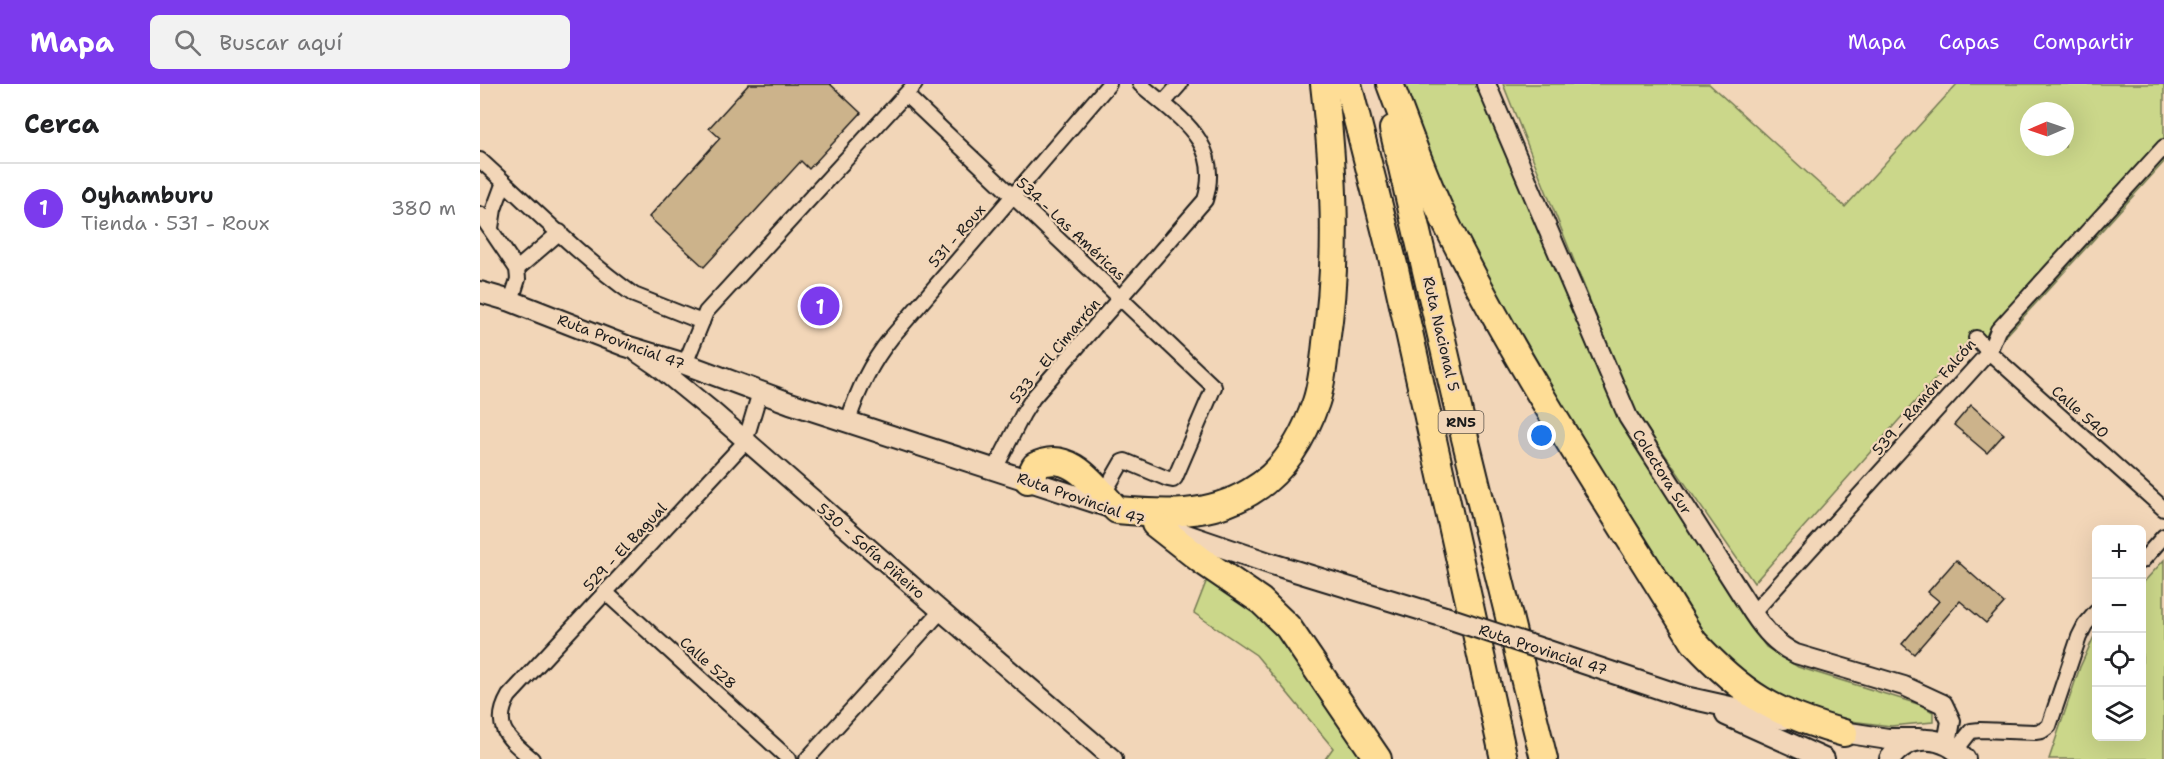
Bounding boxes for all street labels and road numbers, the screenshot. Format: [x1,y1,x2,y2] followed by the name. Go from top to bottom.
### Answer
[1012,173,1130,285] street label: 534 - Las Américas
[924,200,990,272] street label: 531 - Roux
[1418,275,1464,393] street label: Ruta Nacional 5
[1005,294,1105,408] street label: 533 - El Cimarrón
[555,310,687,374] street label: Ruta Provincial 47
[1868,334,1980,460] street label: 539 - Ramón Falcón
[2047,381,2113,443] street label: Calle 540
[1438,411,1484,433] road number: RN5
[1628,426,1696,518] street label: Colectora Sur
[1014,468,1148,530] street label: Ruta Provincial 47
[579,498,672,596] street label: 529 - El Bagual
[813,499,929,603] street label: 530 - Sofía Piñeiro
[1476,620,1610,680] street label: Ruta Provincial 47
[675,632,741,694] street label: Calle 528

